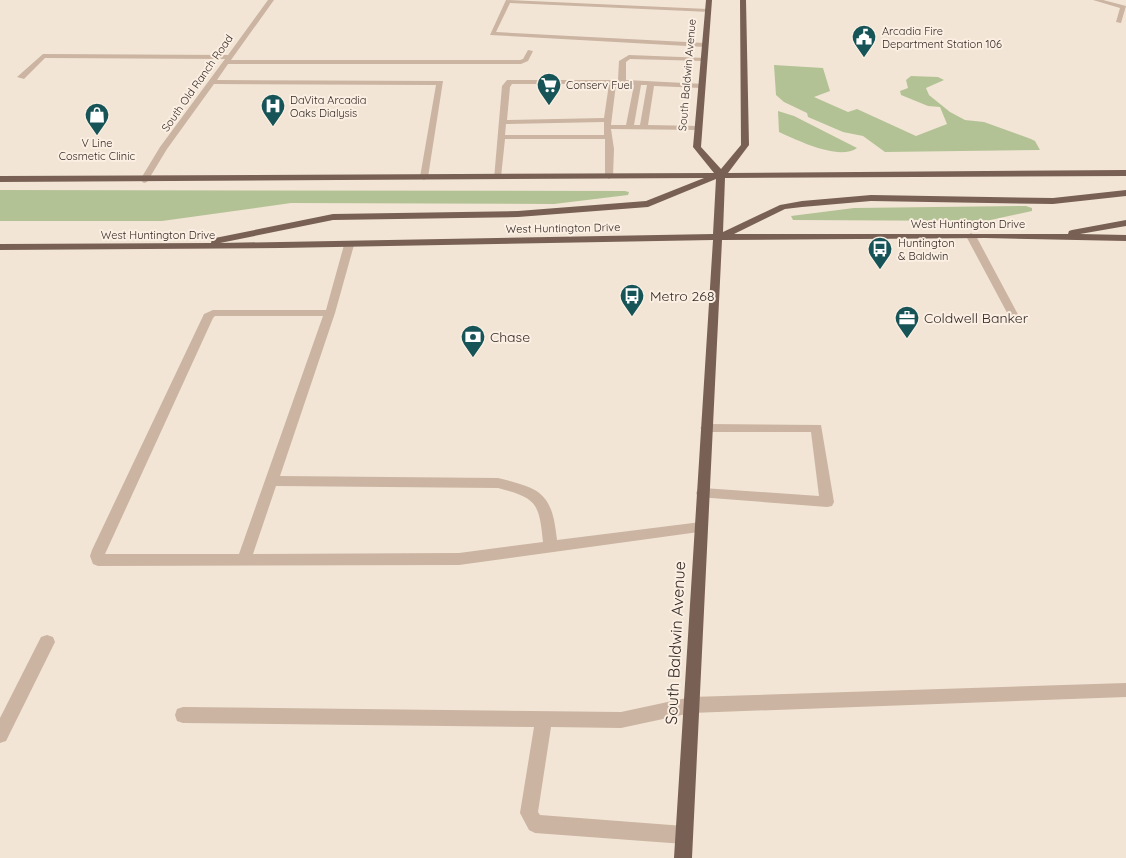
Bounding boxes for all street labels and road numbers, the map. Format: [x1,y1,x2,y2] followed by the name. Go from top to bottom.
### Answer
[675,18,699,132] street label: South Baldwin Avenue
[158,32,236,134] street label: South Old Ranch Road
[911,217,1025,231] street label: West Huntington Drive
[506,220,620,236] street label: West Huntington Drive
[101,228,215,242] street label: West Huntington Drive
[661,561,689,725] street label: South Baldwin Avenue

